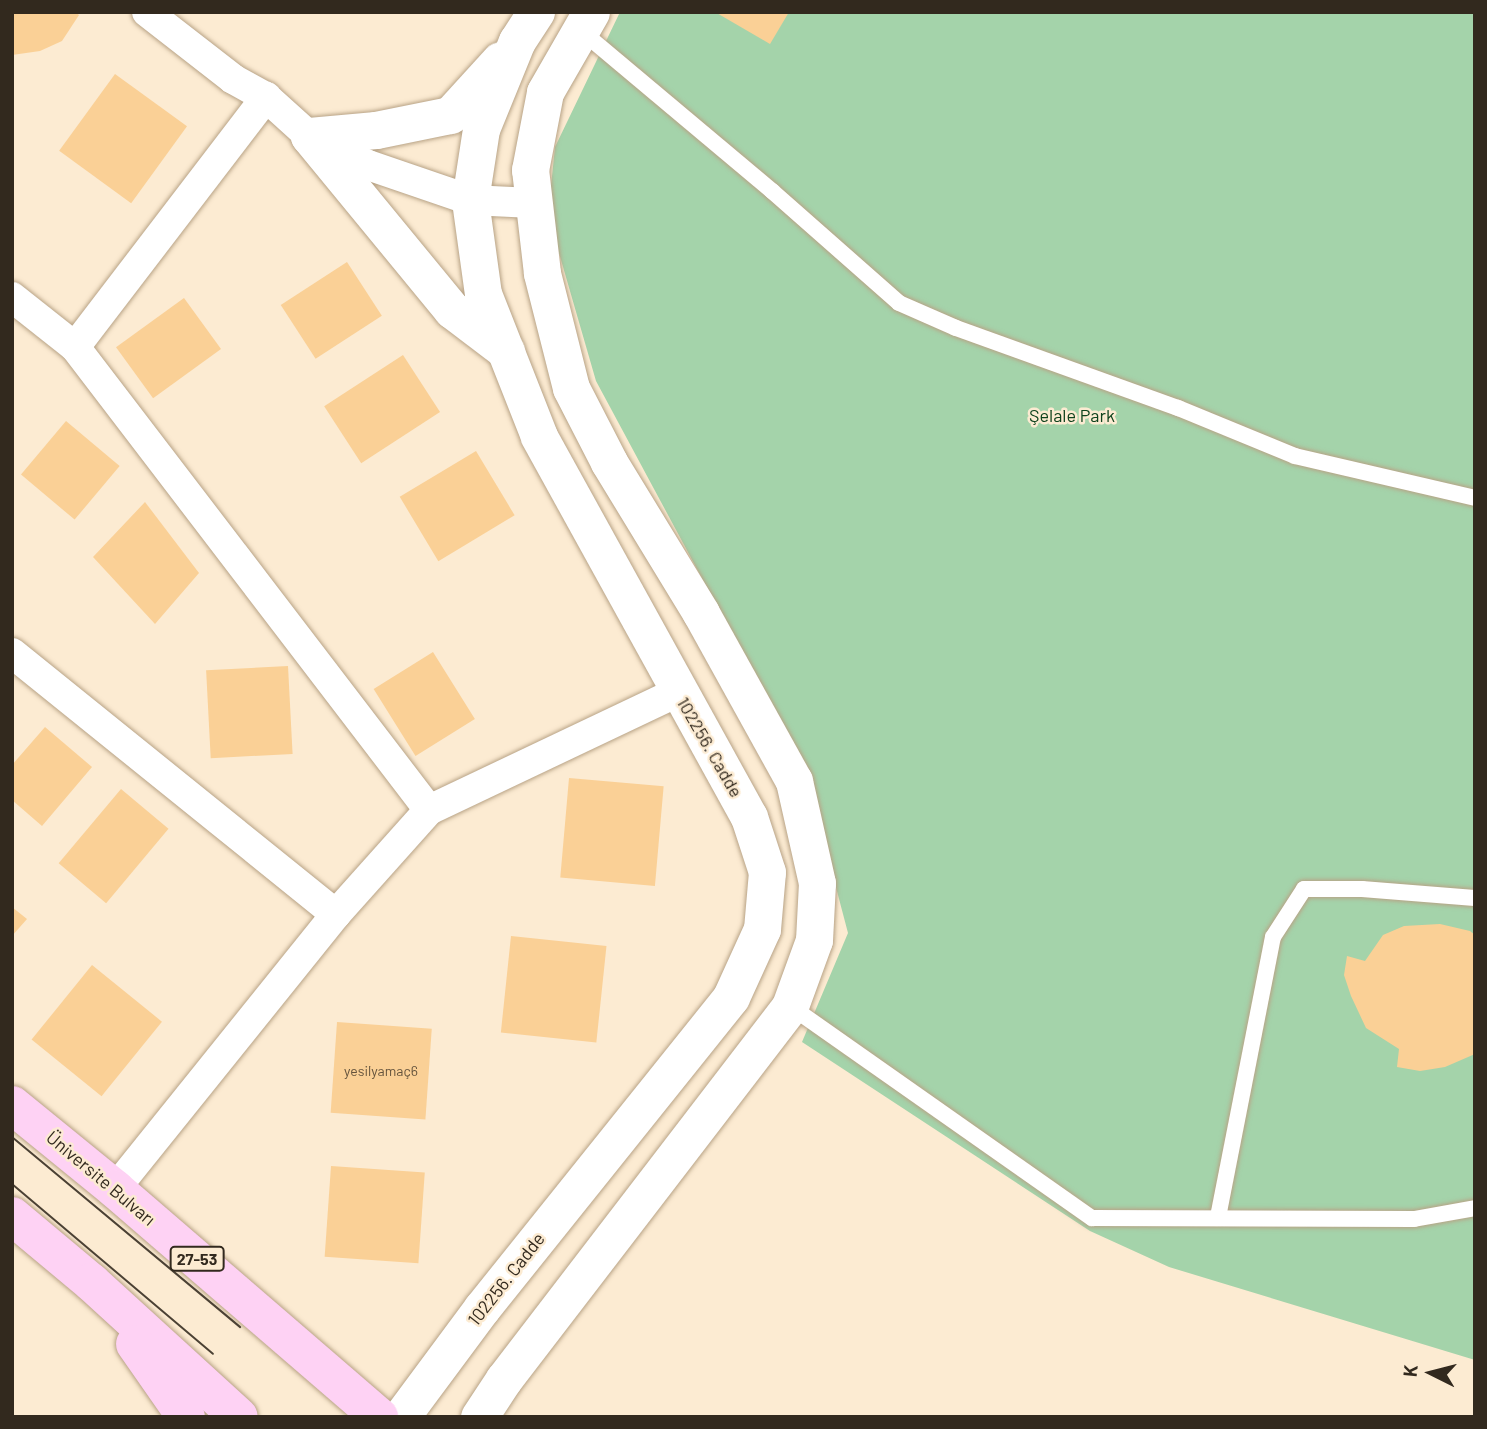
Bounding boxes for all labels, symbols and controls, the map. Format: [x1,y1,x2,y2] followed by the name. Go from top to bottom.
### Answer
[1029,404,1115,426] park label: Şelale Park
[673,693,747,801] street label: 102256. Cadde
[344,1063,418,1079] house number: yesilyamaç6
[42,1126,160,1230] street label: Üniversite Bulvarı
[463,1228,549,1330] street label: 102256. Cadde
[169,1246,225,1272] road number: 27-53
[1396,1338,1466,1408] north arrow
[1398,1364,1422,1378] text: K

